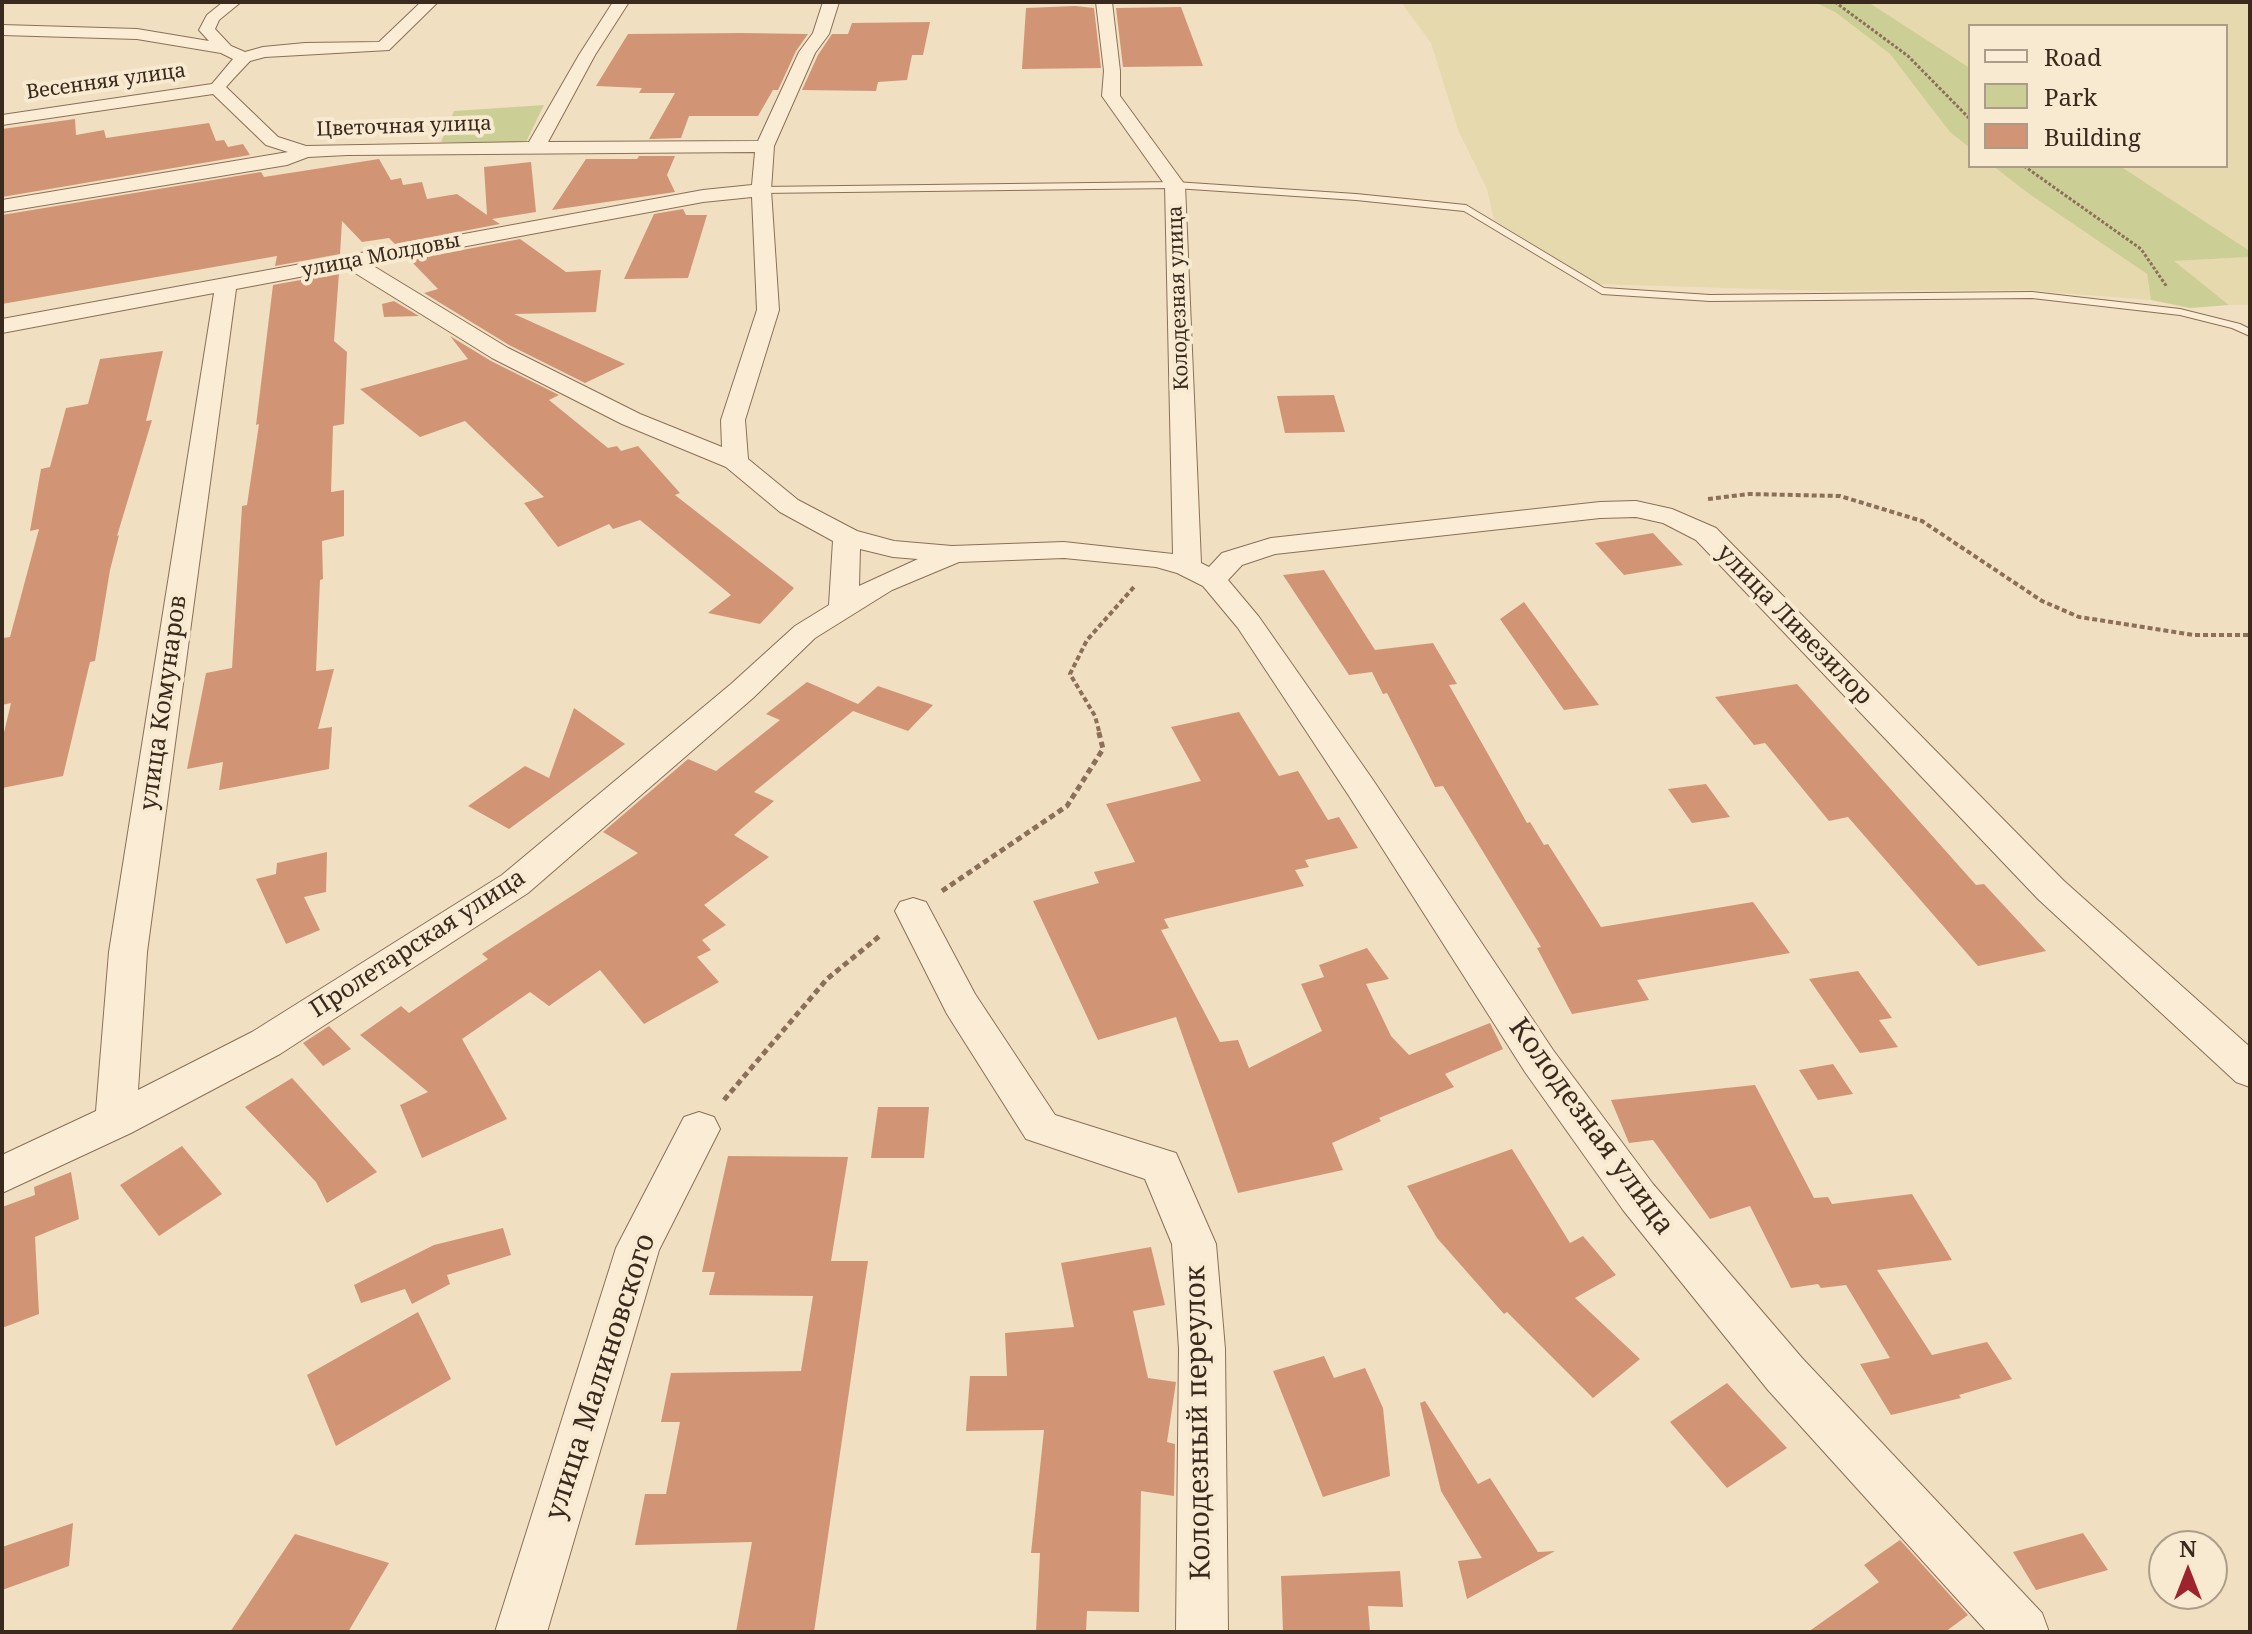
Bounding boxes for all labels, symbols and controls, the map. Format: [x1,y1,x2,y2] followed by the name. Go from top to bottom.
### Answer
[1968,24,2228,168] legend
[2044,40,2102,73] text: Road
[25,59,187,105] street label: Весенняя улица
[2044,80,2097,113] text: Park
[316,112,492,142] street label: Цветочная улица
[2044,120,2141,153] text: Building
[1164,205,1194,391] street label: Колодезная улица
[300,229,462,283] street label: улица Молдовы
[1710,539,1878,711] street label: улица Ливезилор
[135,594,193,812] street label: улица Комунаров
[305,864,531,1024] street label: Пролетарская улица
[1501,1012,1681,1242] street label: Колодезная улица
[539,1230,663,1524] street label: улица Малиновского
[1179,1265,1219,1581] street label: Колодезный переулок
[2148,1530,2228,1610] north arrow
[2179,1533,2197,1563] text: N

